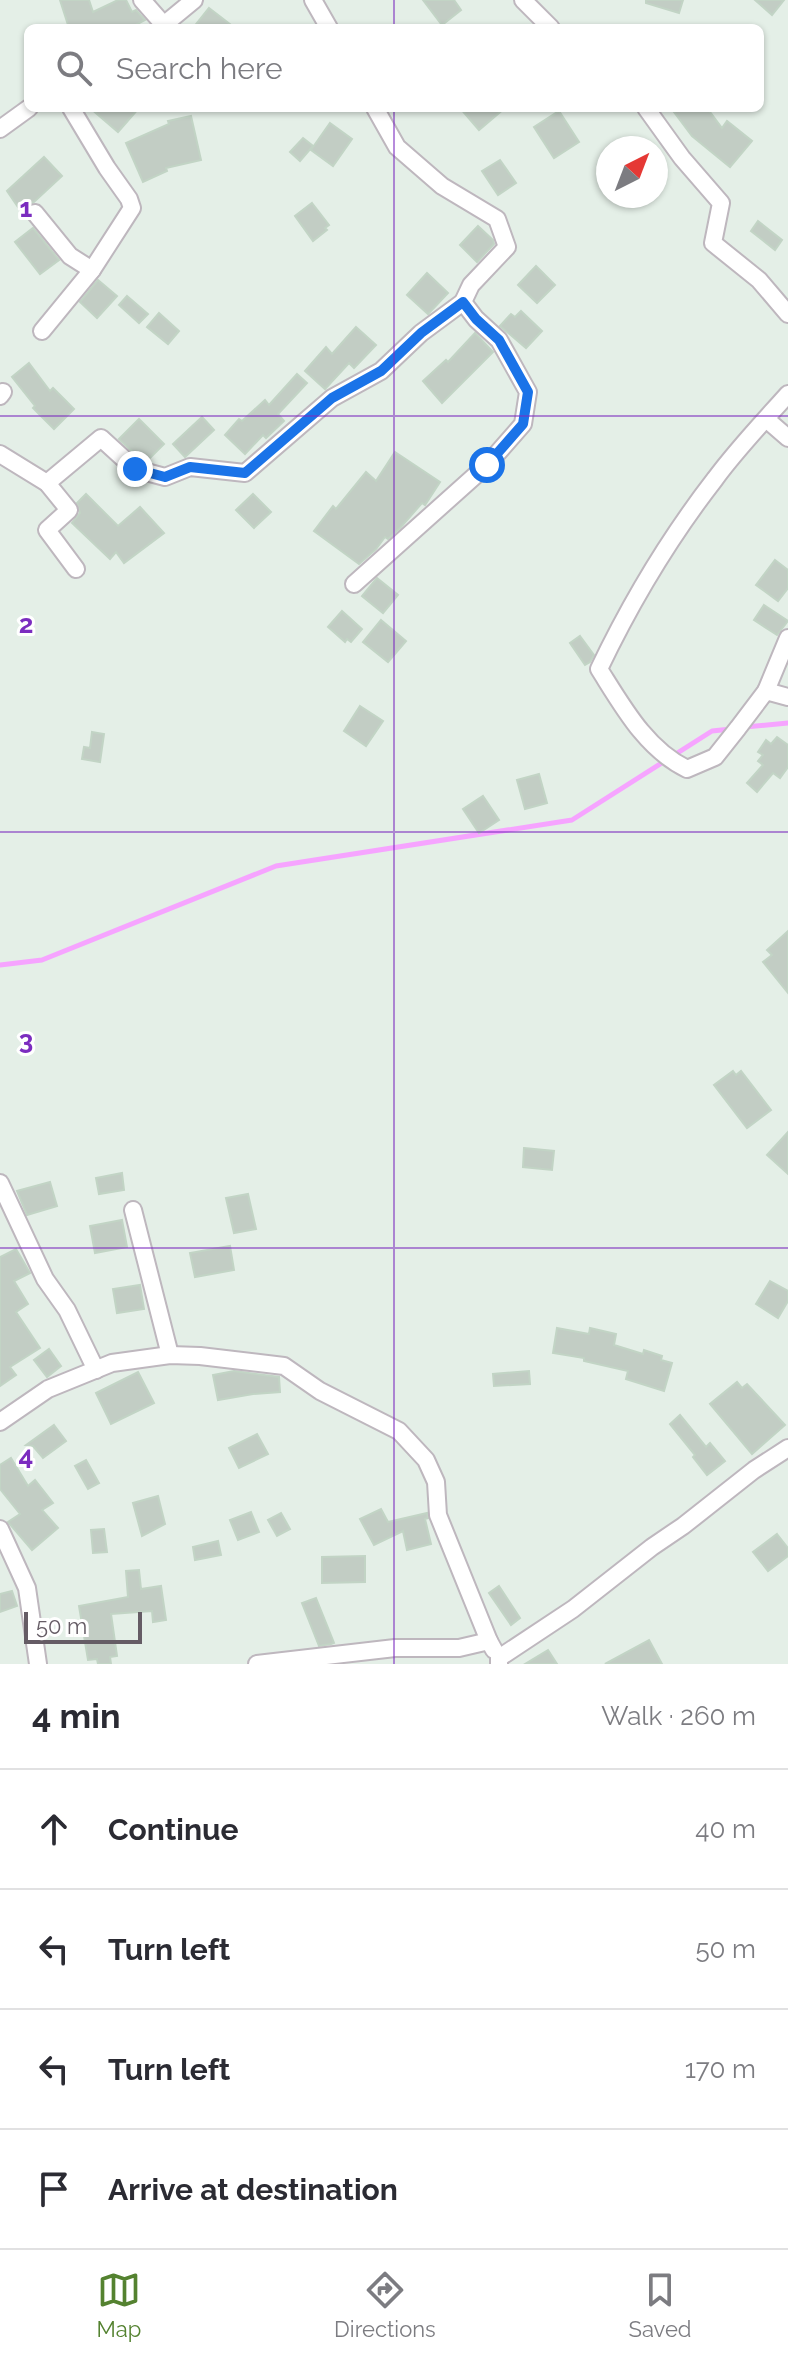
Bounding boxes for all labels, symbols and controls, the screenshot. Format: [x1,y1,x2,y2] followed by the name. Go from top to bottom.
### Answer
[24,24,764,112] search box
[52,46,96,90] icon: search
[116,51,283,86] text: Search here
[596,136,668,208] north arrow
[20,193,33,223] text: 1
[469,447,505,483] route start
[117,451,153,487] route end
[19,609,33,639] text: 2
[19,1025,33,1055] text: 3
[19,1441,33,1471] text: 4
[24,1608,142,1644] scale bar
[36,1613,87,1639] text: 50 m
[32,1696,120,1736] text: 4 min
[601,1701,756,1731] text: Walk · 260 m
[32,1807,76,1851] icon: ahead
[108,1812,239,1847] text: Continue
[695,1814,756,1844] text: 40 m
[32,1927,76,1971] icon: left
[108,1932,230,1967] text: Turn left
[695,1934,756,1964] text: 50 m
[32,2047,76,2091] icon: left
[108,2052,230,2087] text: Turn left
[685,2054,756,2084] text: 170 m
[32,2167,76,2211] icon: arrive
[108,2172,398,2207] text: Arrive at destination
[96,2268,141,2342] tab: Map
[334,2268,436,2342] tab: Directions
[629,2268,692,2342] tab: Saved

